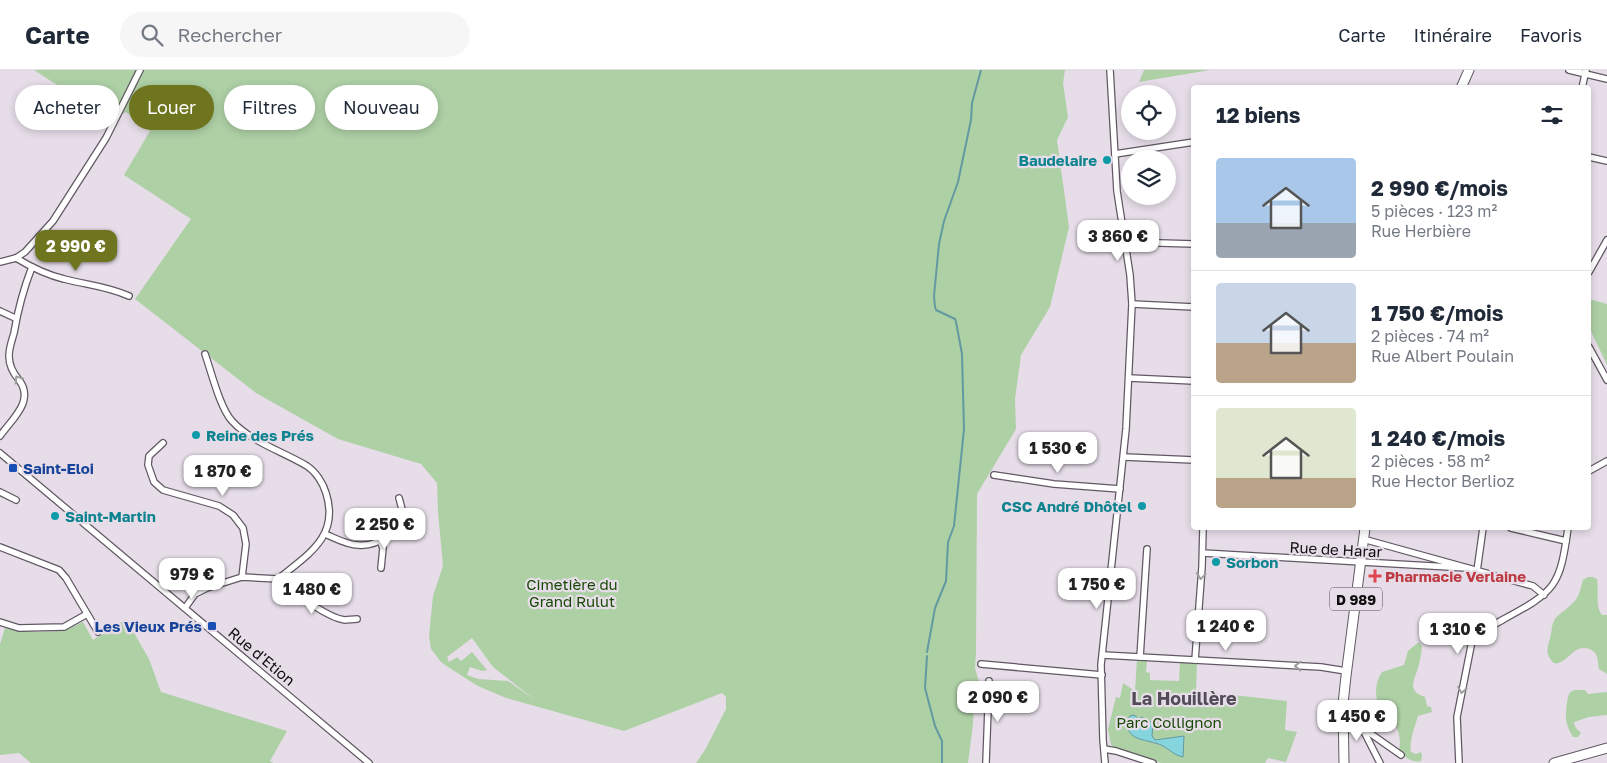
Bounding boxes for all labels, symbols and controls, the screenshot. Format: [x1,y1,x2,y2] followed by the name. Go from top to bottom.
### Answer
[120,12,470,57] search box
[25,20,90,49] text: Carte
[138,21,166,49] icon: search
[178,23,282,46] text: Rechercher
[1338,24,1386,46] text: Carte
[1414,24,1492,46] text: Itinéraire
[1520,24,1582,46] text: Favoris
[15,85,119,130] chip: Acheter
[129,85,214,130] chip: Louer
[224,85,315,130] chip: Filtres
[325,85,438,130] chip: Nouveau
[1121,85,1176,205] map controls
[1121,85,1176,140] button: locate
[1538,101,1566,129] icon: filters
[1216,102,1300,128] text: 12 biens
[1121,150,1176,205] button: layers
[1018,151,1097,169] place label: Baudelaire
[1101,154,1113,166] marker: Baudelaire
[1371,175,1508,201] text: 2 990 €/mois
[1256,178,1316,238] icon: home
[1371,201,1497,221] text: 5 pièces · 123 m²
[1072,220,1164,262] pin: 3 860 €
[1371,221,1471,241] text: Rue Herbière
[1088,226,1148,246] text: 3 860 €
[30,230,122,272] pin: 2 990 €
[46,236,106,256] text: 2 990 €
[1371,300,1504,326] text: 1 750 €/mois
[1256,303,1316,363] icon: home
[1371,326,1489,346] text: 2 pièces · 74 m²
[1371,346,1514,366] text: Rue Albert Poulain
[15,376,24,385] one-way arrow
[1371,425,1505,451] text: 1 240 €/mois
[206,426,314,444] place label: Reine des Prés
[1256,428,1316,488] icon: home
[190,429,202,441] marker: Reine des Prés
[1012,432,1104,474] pin: 1 530 €
[1029,438,1087,458] text: 1 530 €
[1371,451,1490,471] text: 2 pièces · 58 m²
[177,454,269,497] pin: 1 870 €
[23,459,94,477] place label: Saint-Eloi
[195,461,251,481] text: 1 870 €
[7,462,19,474] marker: Saint-Eloi
[1371,471,1514,491] text: Rue Hector Berlioz
[1001,497,1132,515] place label: CSC André Dhôtel
[1136,500,1148,512] marker: CSC André Dhôtel
[65,507,156,525] place label: Saint-Martin
[339,508,431,550] pin: 2 250 €
[49,510,61,522] marker: Saint-Martin
[356,514,414,534] text: 2 250 €
[1289,538,1383,560] street label: Rue de Harar
[1226,553,1278,571] place label: Sorbon
[1210,556,1222,568] marker: Sorbon
[157,558,227,600] pin: 979 €
[170,564,214,584] text: 979 €
[1385,567,1526,585] place label: Pharmacie Verlaine
[1051,568,1143,610] pin: 1 750 €
[1369,570,1381,582] marker: Pharmacie Verlaine
[266,572,358,615] pin: 1 480 €
[1196,572,1207,580] one-way arrow
[1069,574,1125,594] text: 1 750 €
[526,575,618,610] park label: Cimetière du Grand Rulut
[283,579,341,599] text: 1 480 €
[1330,588,1382,610] road number: D 989
[1180,610,1272,652] pin: 1 240 €
[1412,612,1504,655] pin: 1 310 €
[1197,616,1255,636] text: 1 240 €
[95,617,202,635] place label: Les Vieux Prés
[1430,619,1486,639] text: 1 310 €
[206,620,218,632] marker: Les Vieux Prés
[225,623,299,689] street label: Rue d'Etion
[1293,661,1301,671] one-way arrow
[952,680,1044,723] pin: 2 090 €
[1457,685,1467,694] one-way arrow
[968,687,1028,707] text: 2 090 €
[1131,687,1237,709] district label: La Houillère
[1311,700,1403,742] pin: 1 450 €
[1328,706,1386,726] text: 1 450 €
[1116,713,1222,731] park label: Parc Collignon

